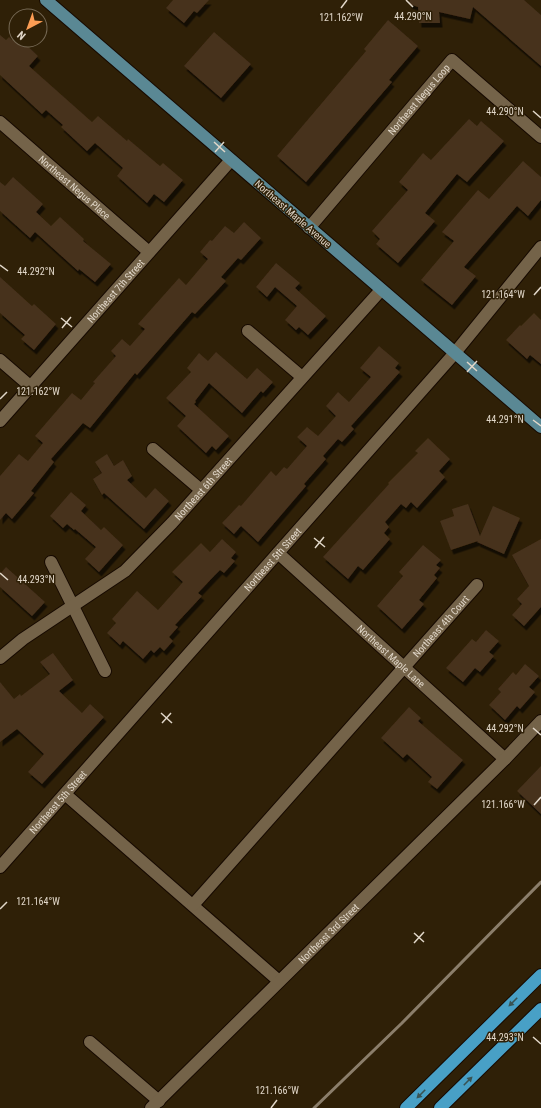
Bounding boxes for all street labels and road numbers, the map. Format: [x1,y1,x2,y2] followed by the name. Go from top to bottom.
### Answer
[386,62,452,137] street label: Northeast Negus Loop
[37,153,113,221] street label: Northeast Negus Place
[253,178,333,250] street label: Northeast Maple Avenue
[85,257,146,324] street label: Northeast 7th Street
[172,455,234,522] street label: Northeast 6th Street
[242,526,303,593] street label: Northeast 5th Street
[410,593,471,659] street label: Northeast 4th Court
[355,622,428,689] street label: Northeast Maple Lane
[27,768,88,836] street label: Northeast 5th Street
[296,901,361,965] street label: Northeast 3rd Street

